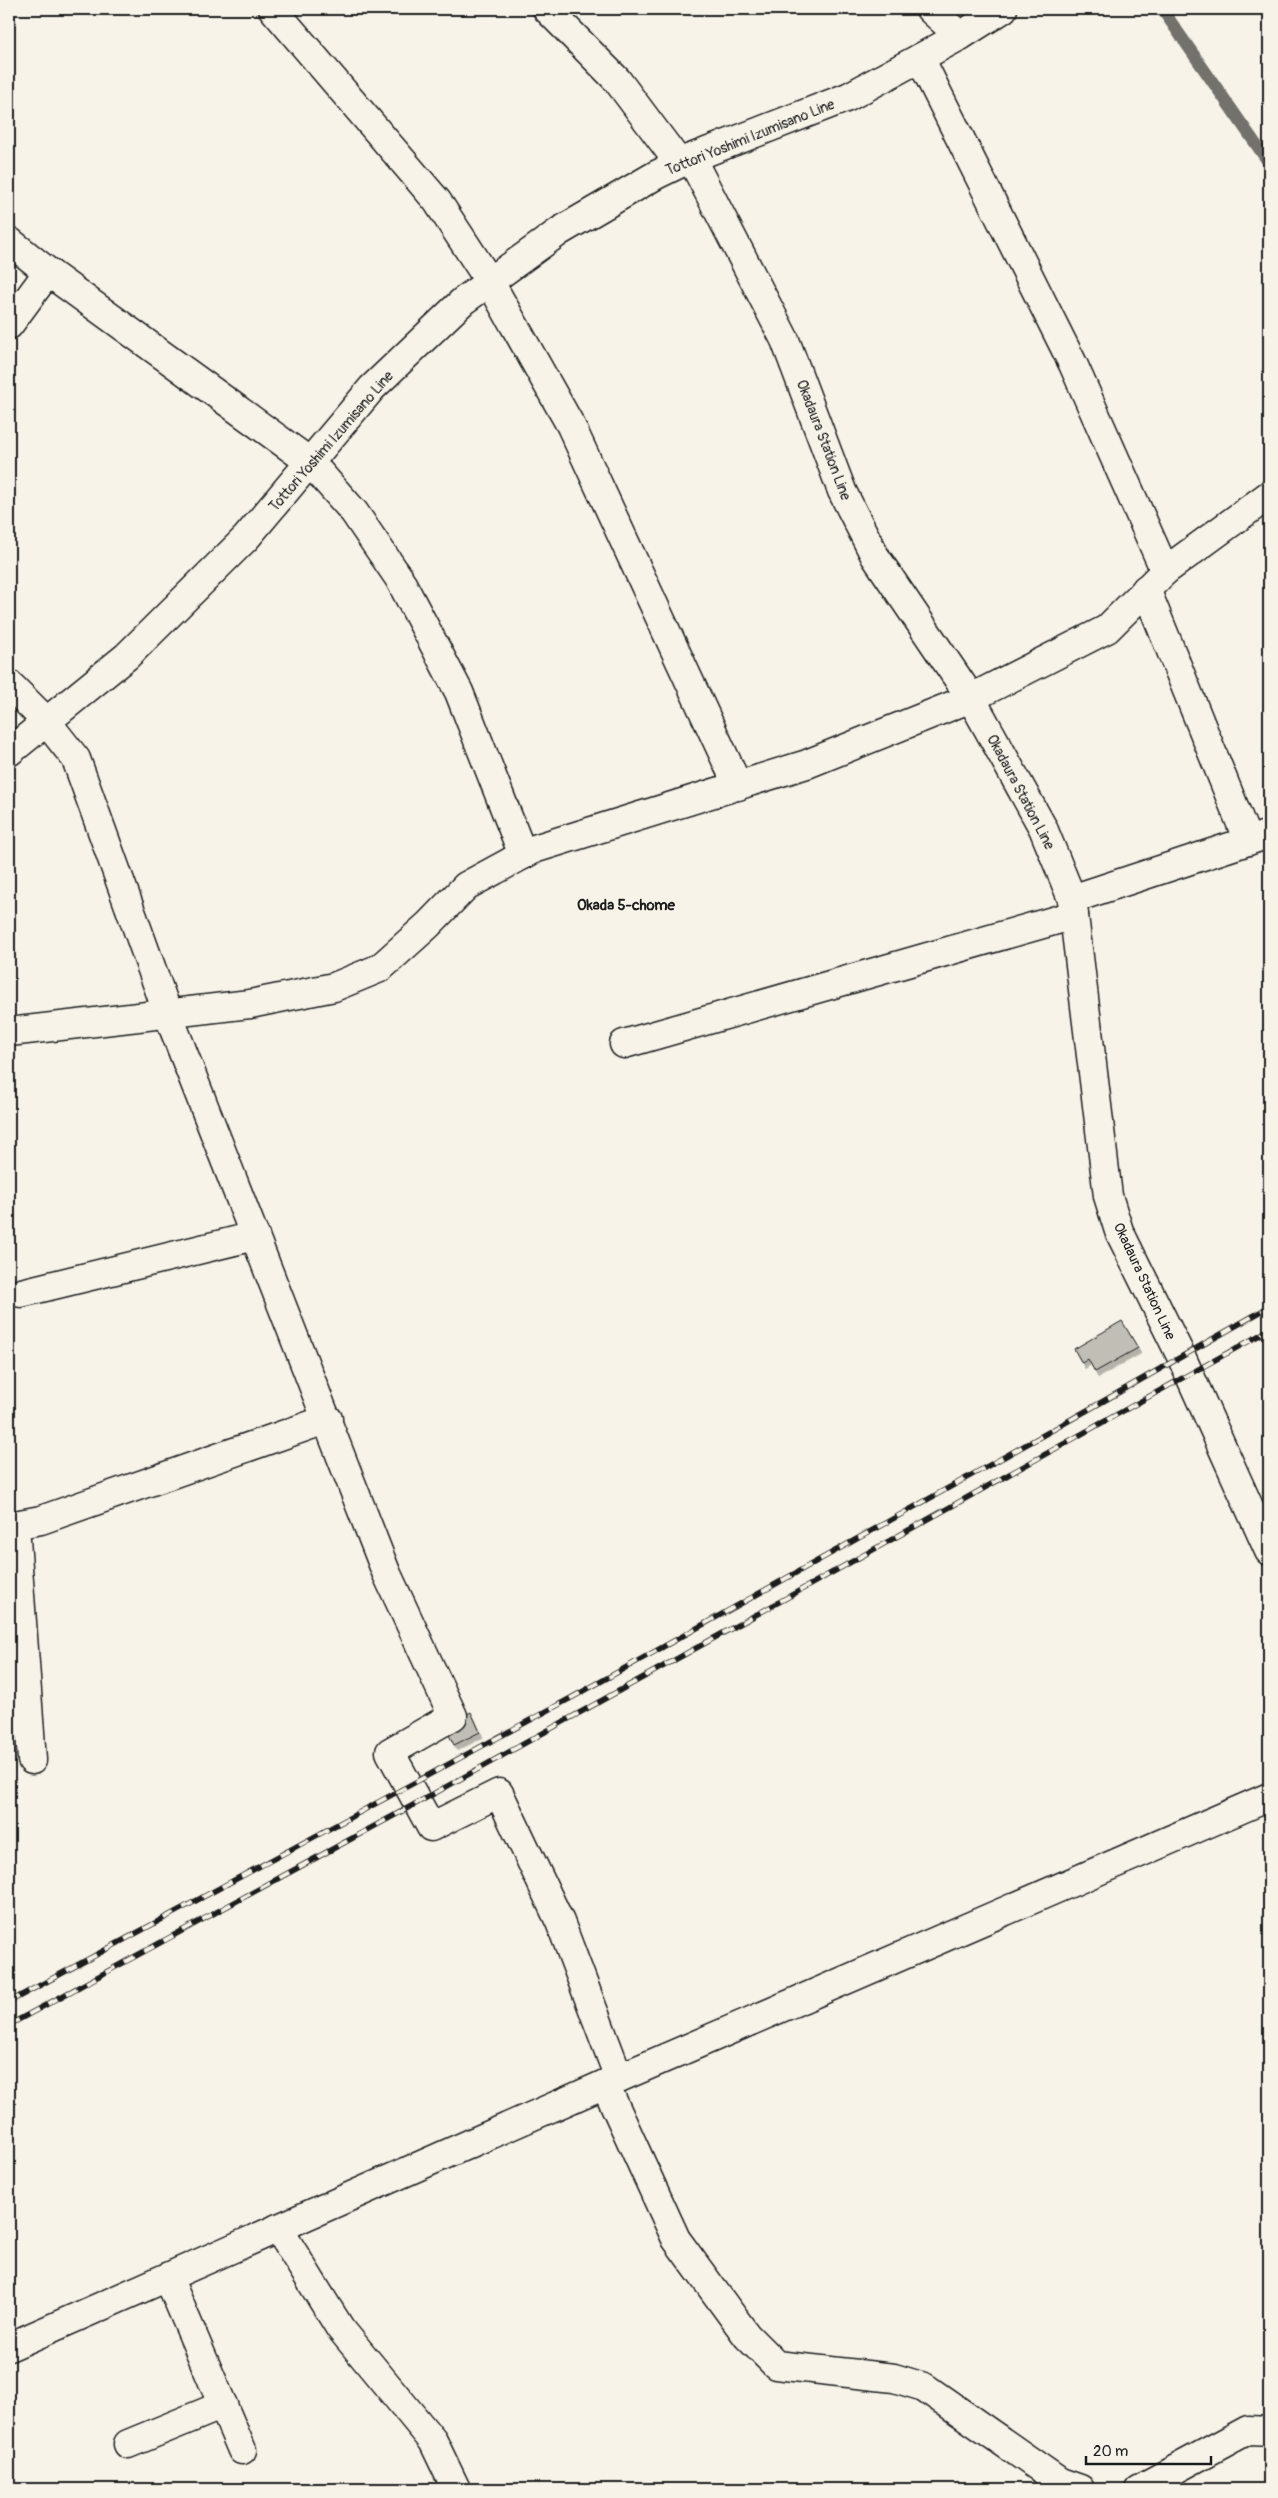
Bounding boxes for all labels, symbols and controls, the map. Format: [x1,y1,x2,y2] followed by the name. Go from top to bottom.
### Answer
[663,96,837,179] street label: Tottori Yoshimi Izumisano Line
[266,368,397,515] street label: Tottori Yoshimi Izumisano Line
[793,378,854,503] street label: Okadaura Station Line
[983,732,1058,853] street label: Okadaura Station Line
[577,896,676,915] district label: Okada 5-chome
[1110,1220,1179,1343] street label: Okadaura Station Line
[1086,2433,1210,2465] scale bar
[1093,2442,1128,2461] text: 20 m

